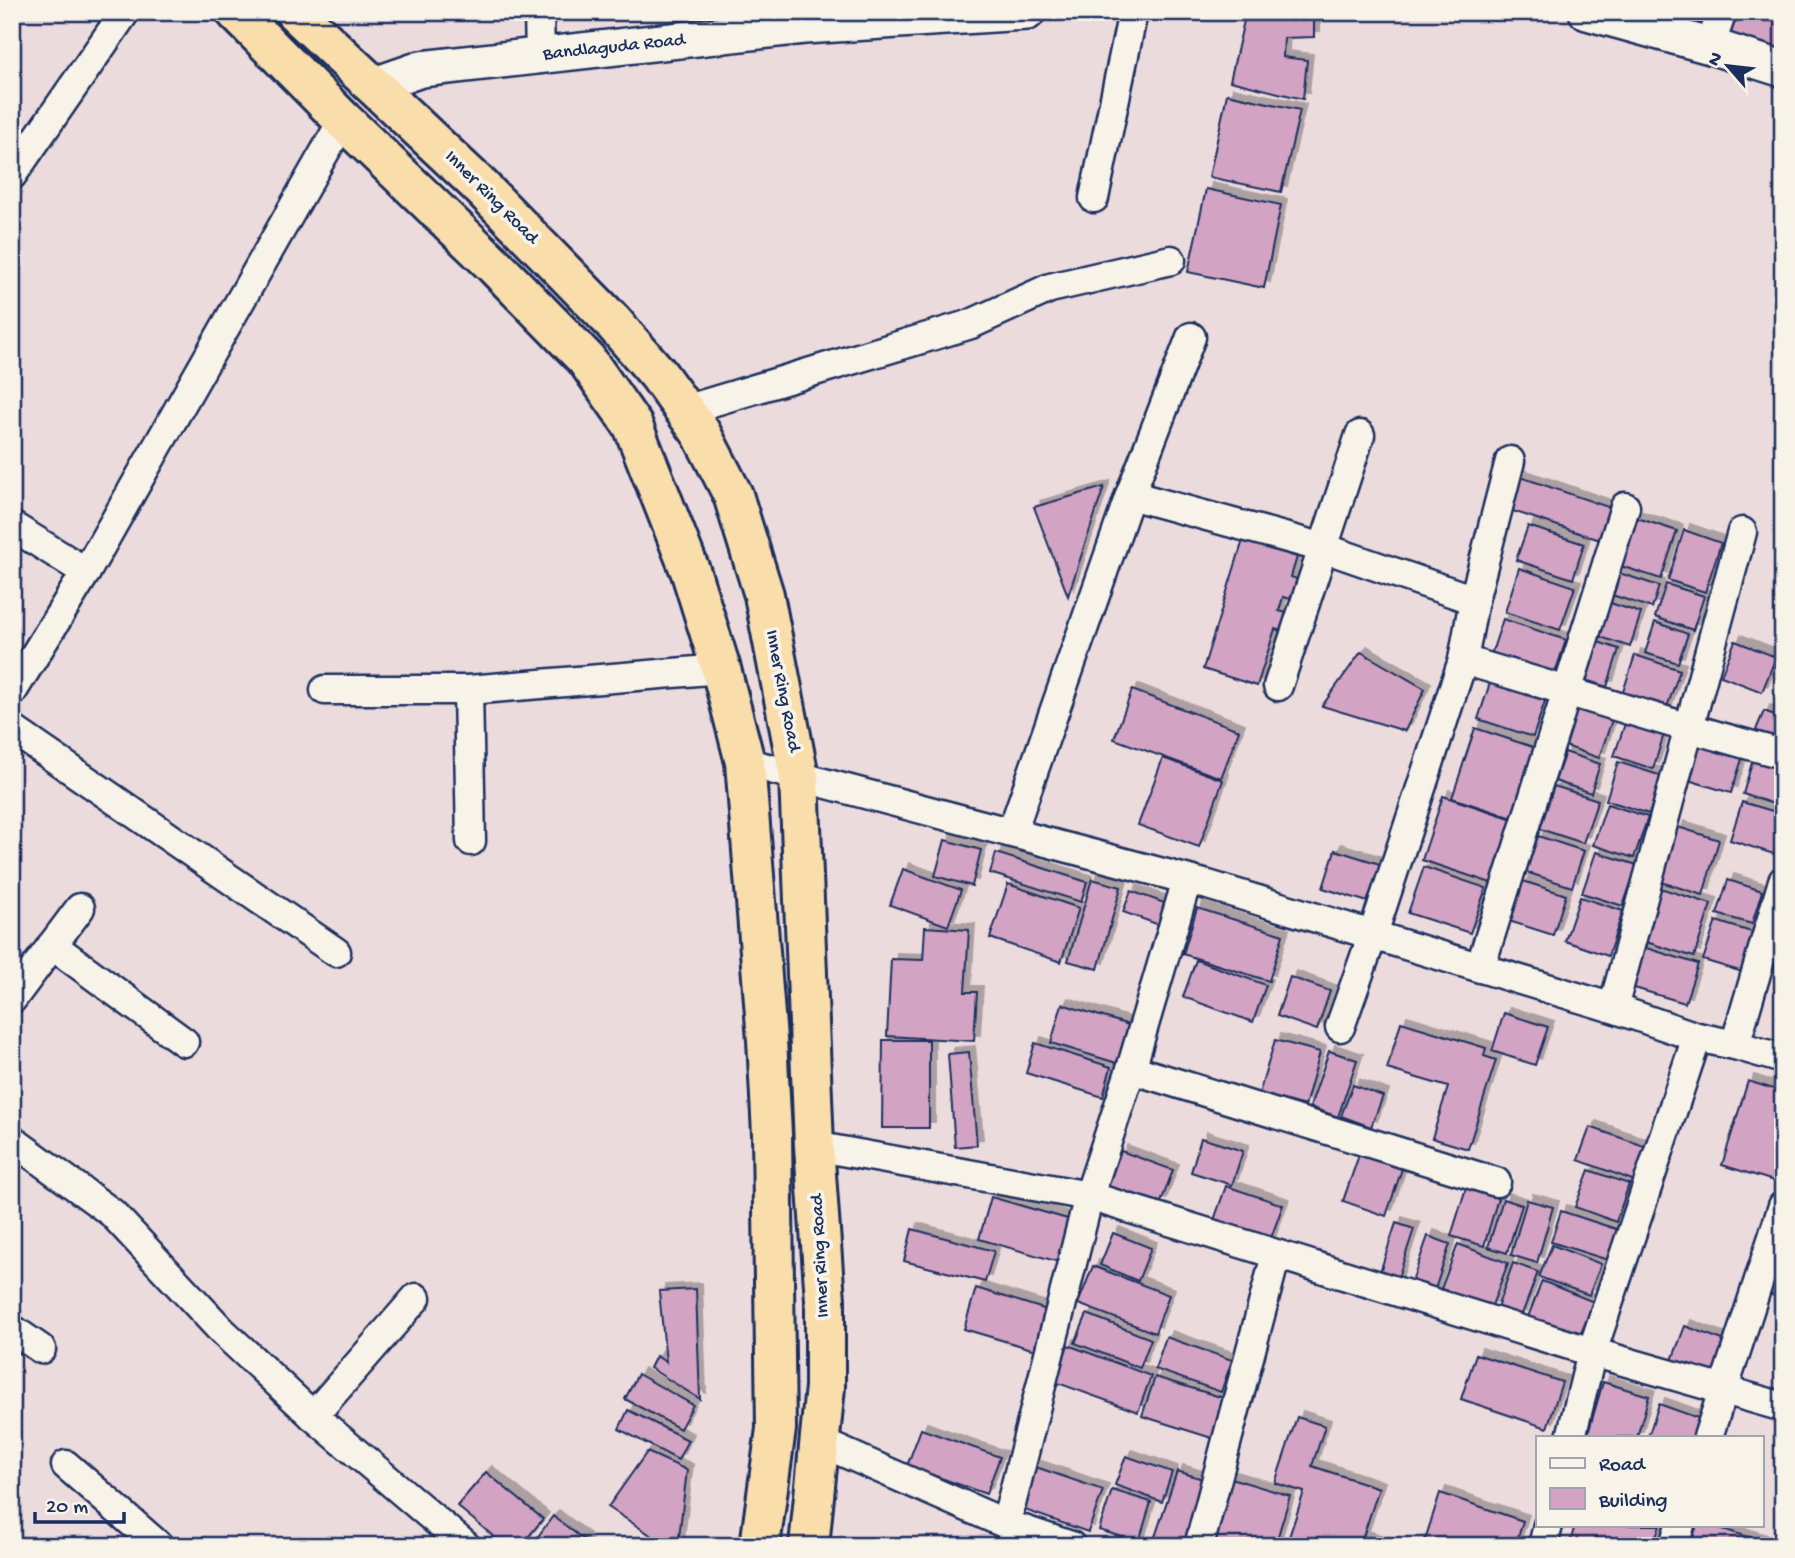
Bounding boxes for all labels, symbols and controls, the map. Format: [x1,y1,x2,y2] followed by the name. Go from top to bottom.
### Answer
[541,29,688,67] street label: Bandlaguda Road
[1694,32,1764,102] north arrow
[1703,49,1729,71] text: N
[439,146,544,251] street label: Inner Ring Road
[759,628,805,756] street label: Inner Ring Road
[806,1192,836,1318] street label: Inner Ring Road
[1536,1436,1764,1526] legend
[1599,1454,1647,1479] text: Road
[35,1481,124,1525] scale bar
[1598,1490,1668,1515] text: Building
[46,1496,88,1521] text: 20 m

